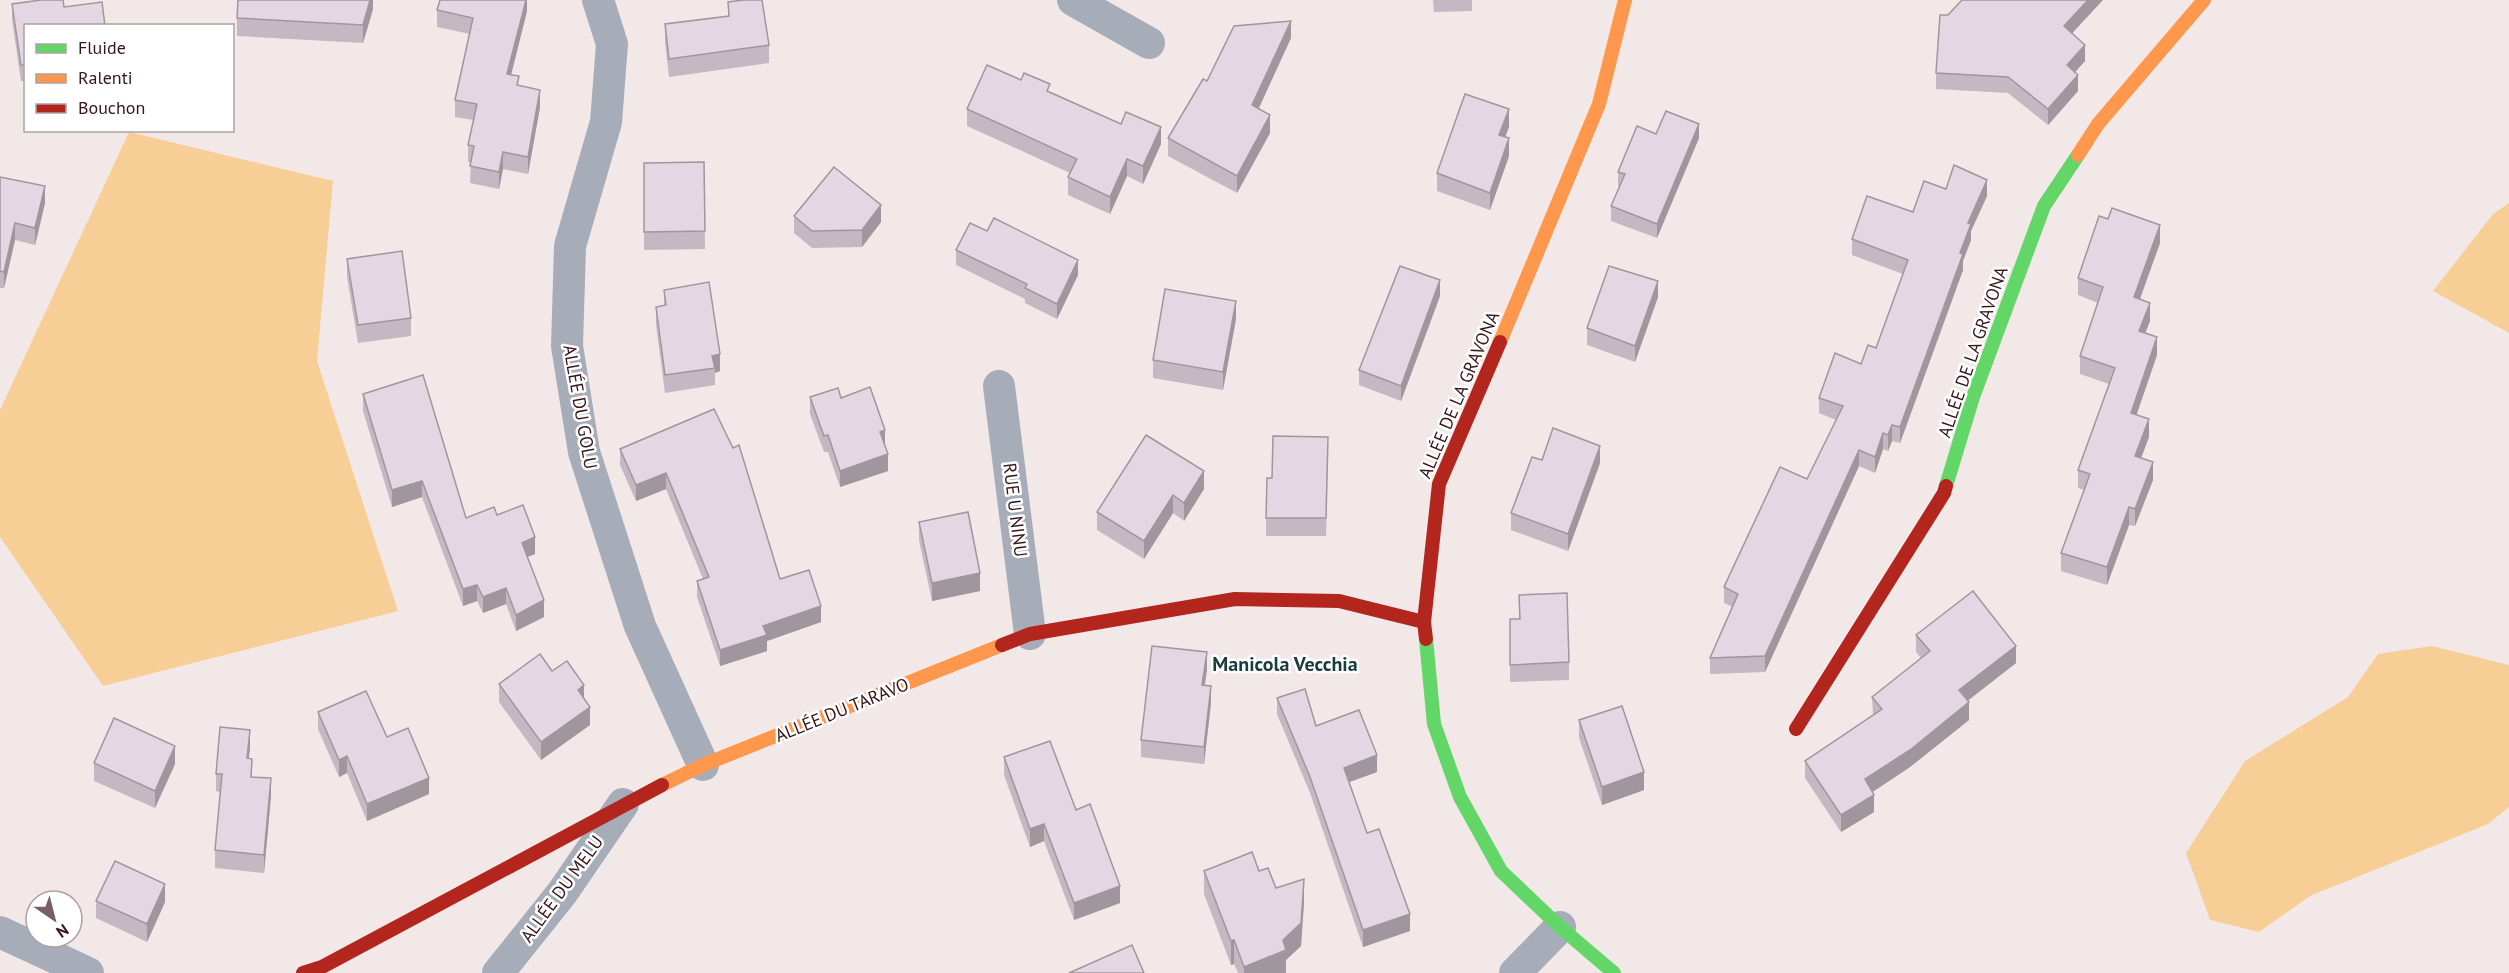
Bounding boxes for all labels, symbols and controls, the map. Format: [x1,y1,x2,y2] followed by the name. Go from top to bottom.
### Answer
[24,24,234,132] legend
[78,36,126,59] text: Fluide
[78,66,133,89] text: Ralenti
[78,96,145,119] text: Bouchon
[1932,263,2013,440] street label: ALLÉE DE LA GRAVONA
[1413,307,1504,482] street label: ALLÉE DE LA GRAVONA
[558,343,603,471] street label: ALLÉE DU GOLU
[998,462,1033,558] street label: RUE U NINU
[1212,651,1358,677] district label: Manicola Vecchia
[772,672,912,747] street label: ALLÉE DU TARAVO
[515,831,608,947] street label: ALLÉE DU MELU
[24,889,84,949] north arrow
[53,920,73,942] text: N

